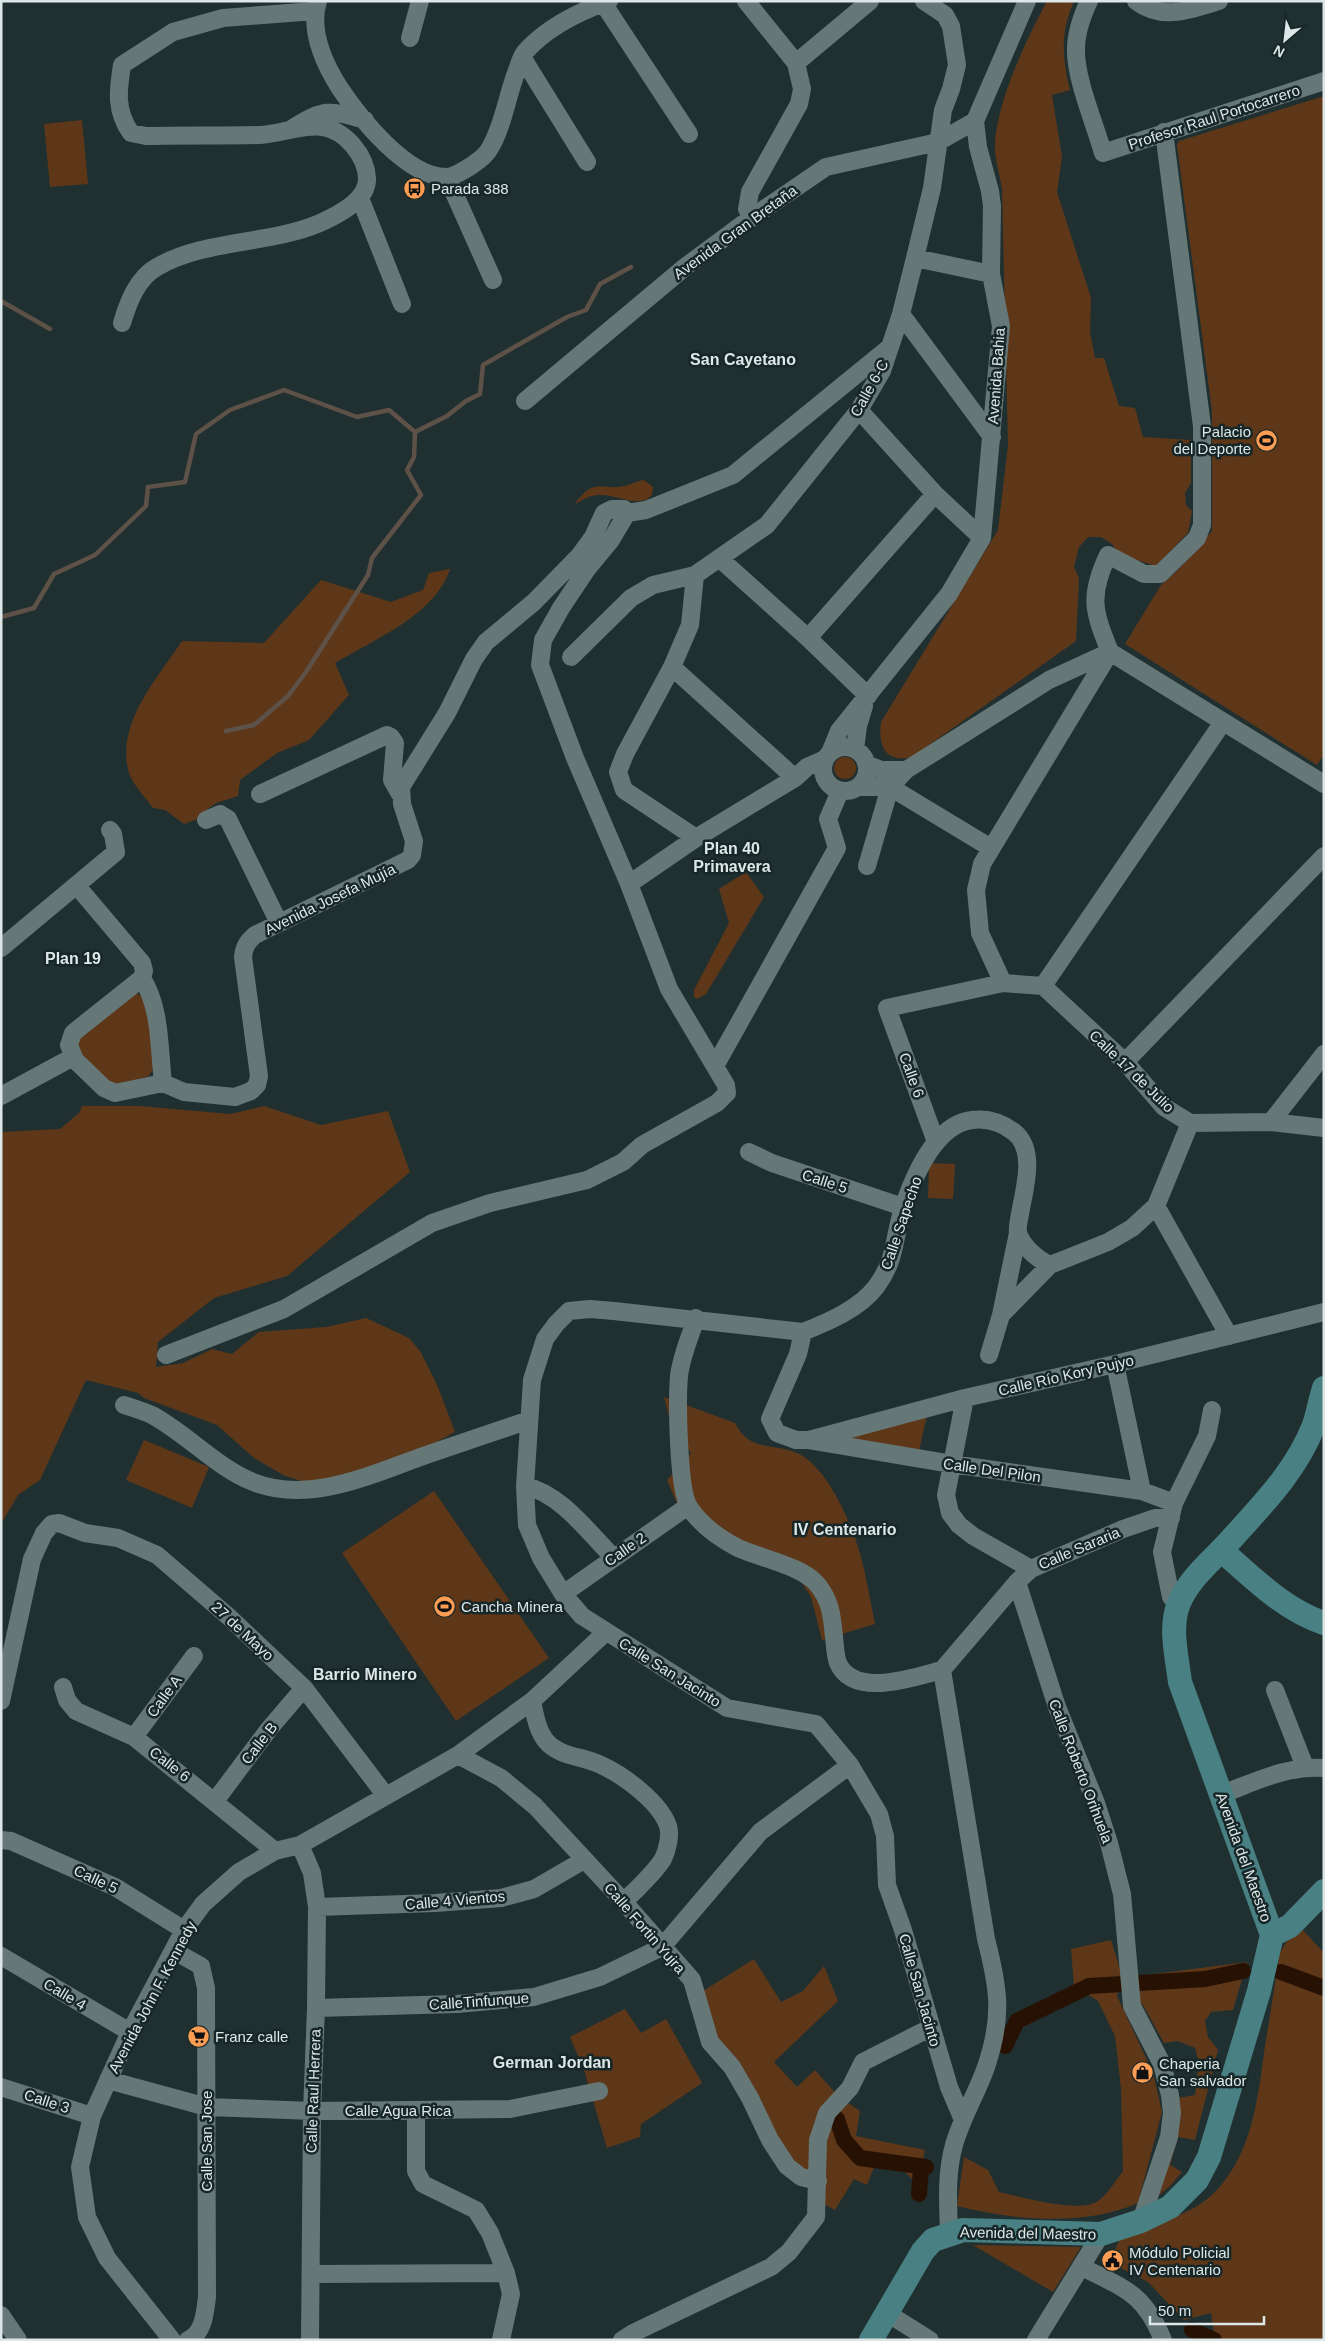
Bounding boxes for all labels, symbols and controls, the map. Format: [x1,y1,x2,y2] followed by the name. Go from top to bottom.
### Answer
[1260,15,1310,65] north arrow
[1271,42,1287,61] text: N
[1126,81,1302,153] street label: Profesor Raul Portocarrero
[403,176,427,200] bus stop icon: Parada 388
[431,180,509,197] place label: Parada 388
[670,181,800,282] street label: Avenida Gran Bretaña
[984,327,1008,425] street label: Avenida Bahia
[690,351,796,368] district label: San Cayetano
[846,356,892,419] street label: Calle 6-C
[1173,423,1251,457] place label: Palacio del Deporte
[1255,428,1279,452] sports icon: Palacio del Deporte
[693,840,771,875] district label: Plan 40 Primavera
[262,860,399,938] street label: Avenida Josefa Mujía
[45,950,101,967] district label: Plan 19
[1086,1026,1178,1116] street label: Calle 17 de Julio
[896,1050,928,1100] street label: Calle 6
[800,1166,850,1196] street label: Calle 5
[877,1174,925,1272] street label: Calle Sapecho
[997,1351,1135,1399] street label: Calle Río Kory Pujyo
[942,1455,1042,1485] street label: Calle Del Pilon
[793,1521,897,1538] district label: IV Centenario
[1036,1523,1123,1573] street label: Calle Sararia
[601,1529,649,1569] street label: Calle 2
[433,1594,457,1618] sports icon: Cancha Minera
[209,1598,277,1664] street label: 27 de Mayo
[461,1598,563,1615] place label: Cancha Minera
[616,1634,724,1710] street label: Calle San Jacinto
[313,1666,417,1683] district label: Barrio Minero
[143,1672,185,1720] street label: Calle A
[1046,1697,1117,1846] street label: Calle Roberto Orihuela
[237,1719,281,1767] street label: Calle B
[146,1743,194,1785] street label: Calle 6
[1213,1790,1275,1924] street label: Avenida del Maestro
[71,1861,121,1897] street label: Calle 5
[601,1879,689,1977] street label: Calle Fortin Yujra
[404,1887,506,1913] street label: Calle 4 Vientos
[105,1918,200,2076] street label: Avenida John F. Kennedy
[896,1932,944,2048] street label: Calle San Jacinto
[41,1975,89,2013] street label: Calle 4
[428,1989,530,2013] street label: CalleTinfunque
[187,2024,211,2048] supermarket icon: Franz calle
[215,2028,288,2045] place label: Franz calle
[302,2028,324,2153] street label: Calle Raul Herrera
[493,2054,611,2071] district label: German Jordan
[1159,2055,1247,2089] place label: Chaperia San salvador
[1131,2060,1155,2084] shop icon: Chaperia San salvador
[22,2086,72,2116] street label: Calle 3
[198,2091,215,2191] street label: Calle San Jose
[345,2102,452,2119] street label: Calle Agua Rica
[960,2223,1096,2243] street label: Avenida del Maestro
[1129,2244,1230,2278] place label: Módulo Policial IV Centenario
[1101,2249,1125,2273] public building icon: Módulo Policial IV Centenario
[1150,2294,1264,2326] scale bar
[1158,2302,1191,2319] text: 50 m

